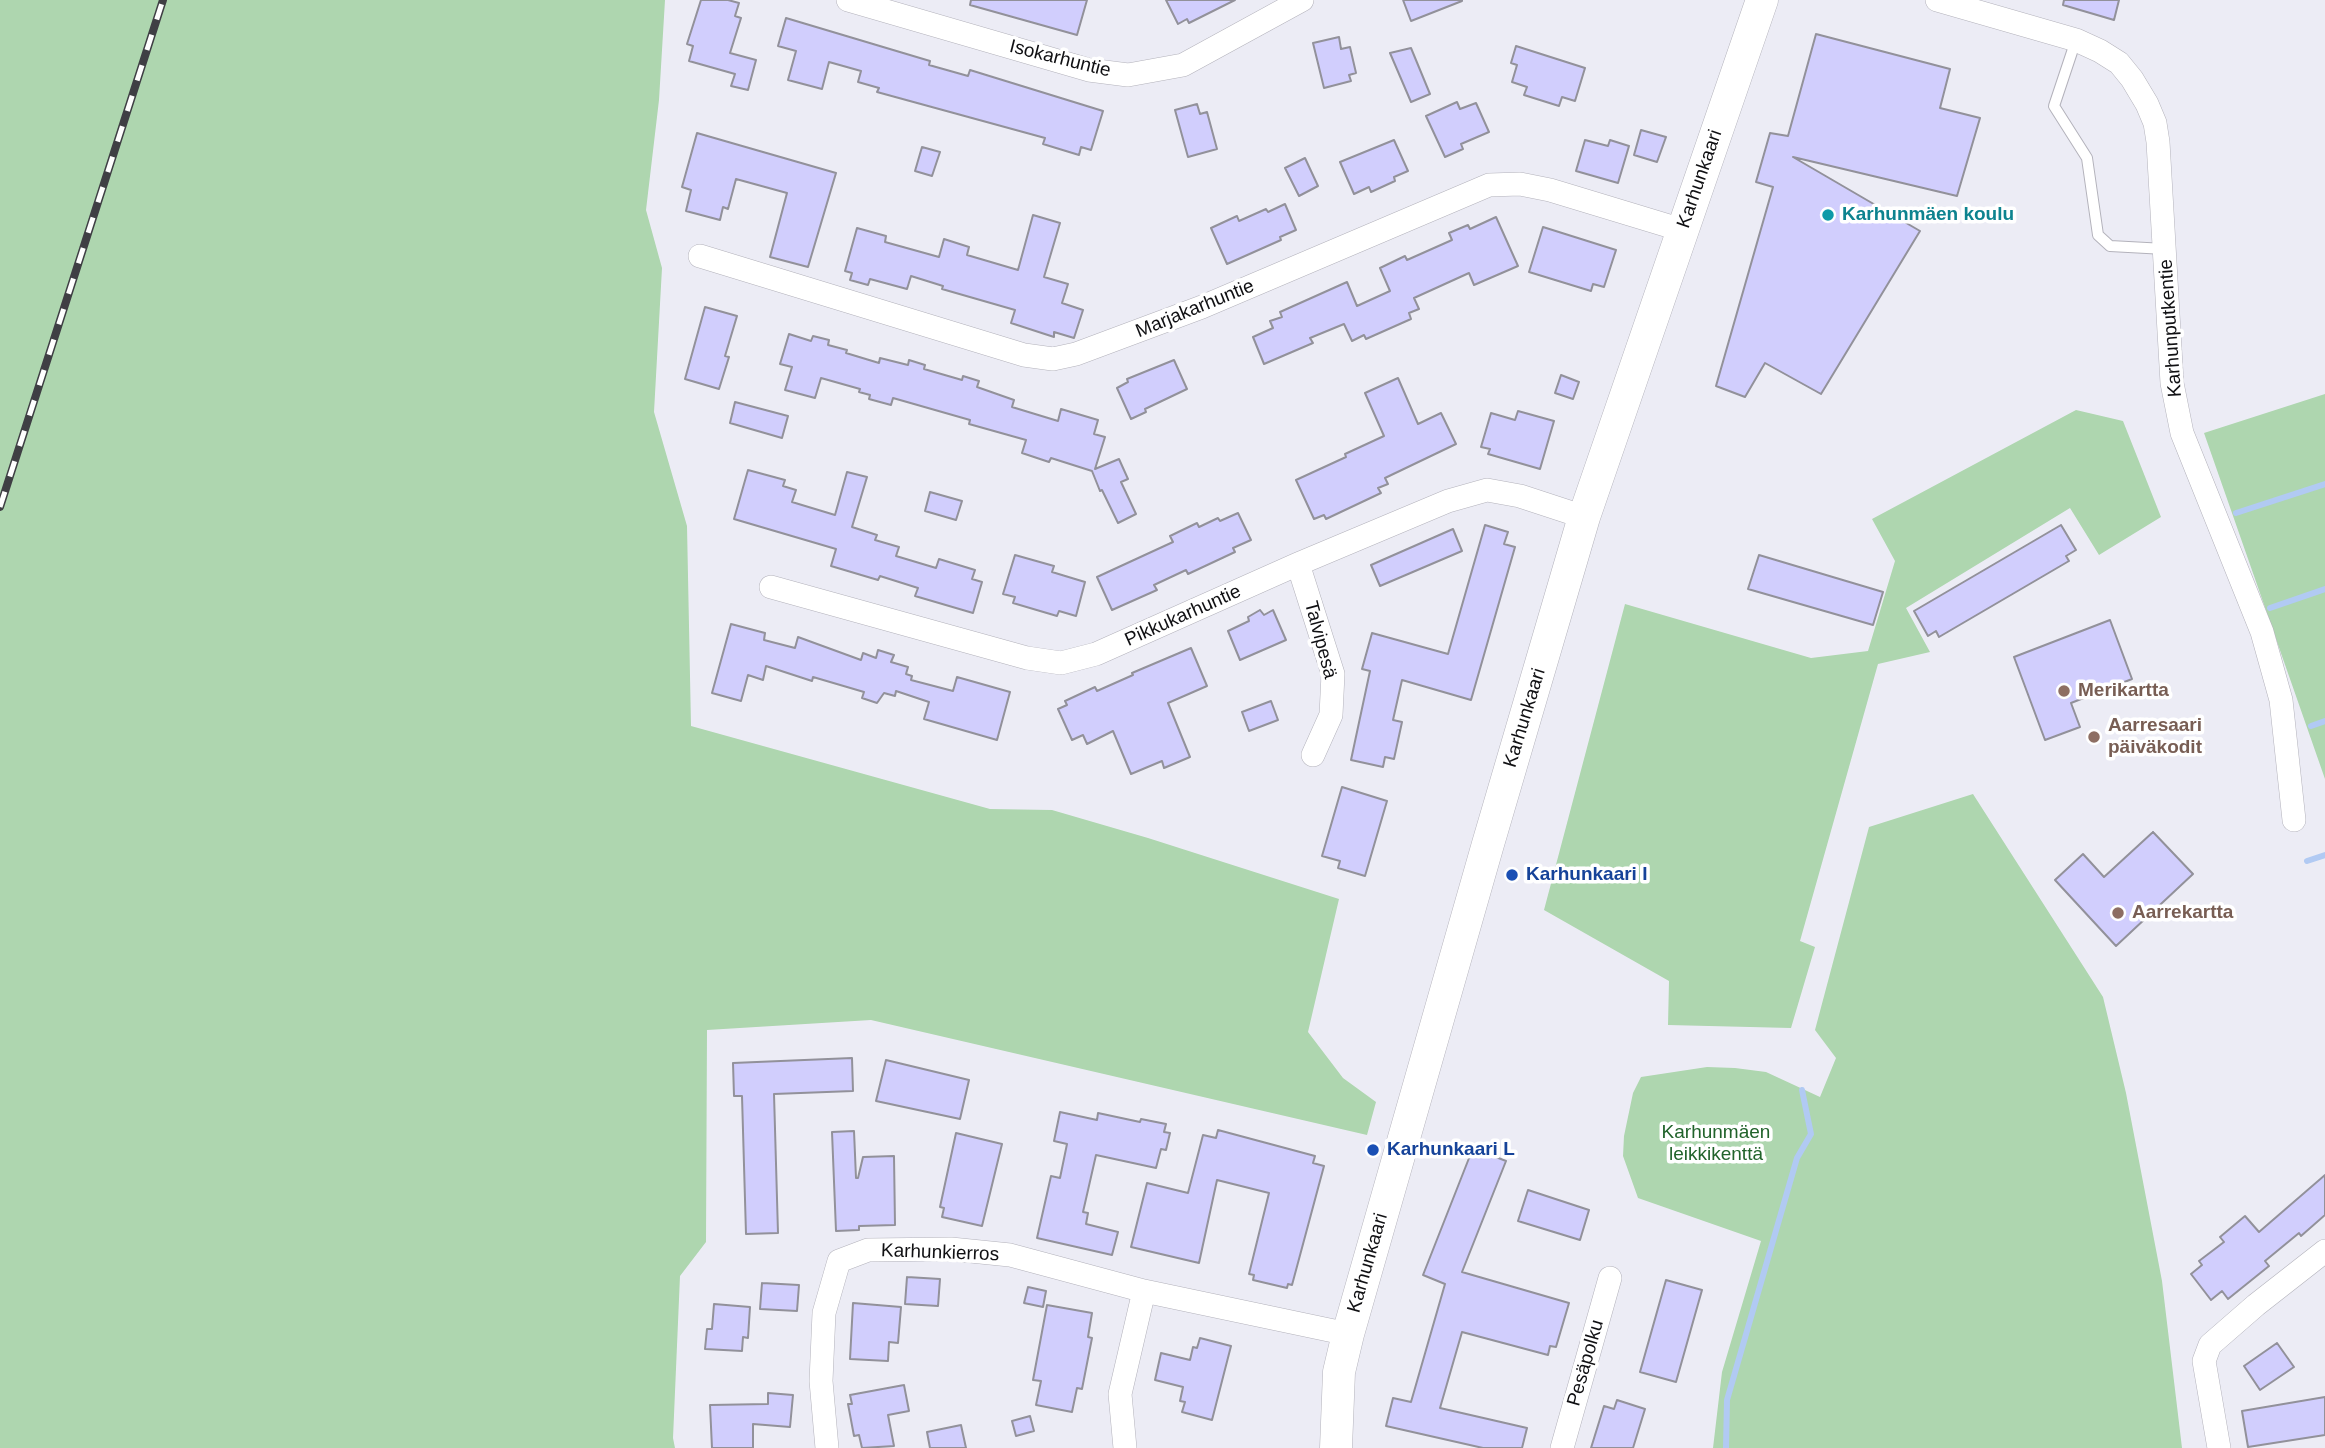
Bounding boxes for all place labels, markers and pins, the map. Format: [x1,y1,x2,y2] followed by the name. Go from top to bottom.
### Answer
[1842,204,2014,226] place label: Karhunmäen koulu
[1820,207,1836,223] marker: Karhunmäen koulu
[2078,680,2169,702] place label: Merikartta
[2056,683,2072,699] marker: Merikartta
[2108,715,2202,759] place label: Aarresaari päiväkodit
[2086,729,2102,745] marker: Aarresaari päiväkodit
[1526,864,1647,886] place label: Karhunkaari I
[1504,867,1520,883] marker: Karhunkaari I
[2132,902,2233,924] place label: Aarrekartta
[2110,905,2126,921] marker: Aarrekartta
[1387,1139,1515,1161] place label: Karhunkaari L
[1365,1142,1381,1158] marker: Karhunkaari L

